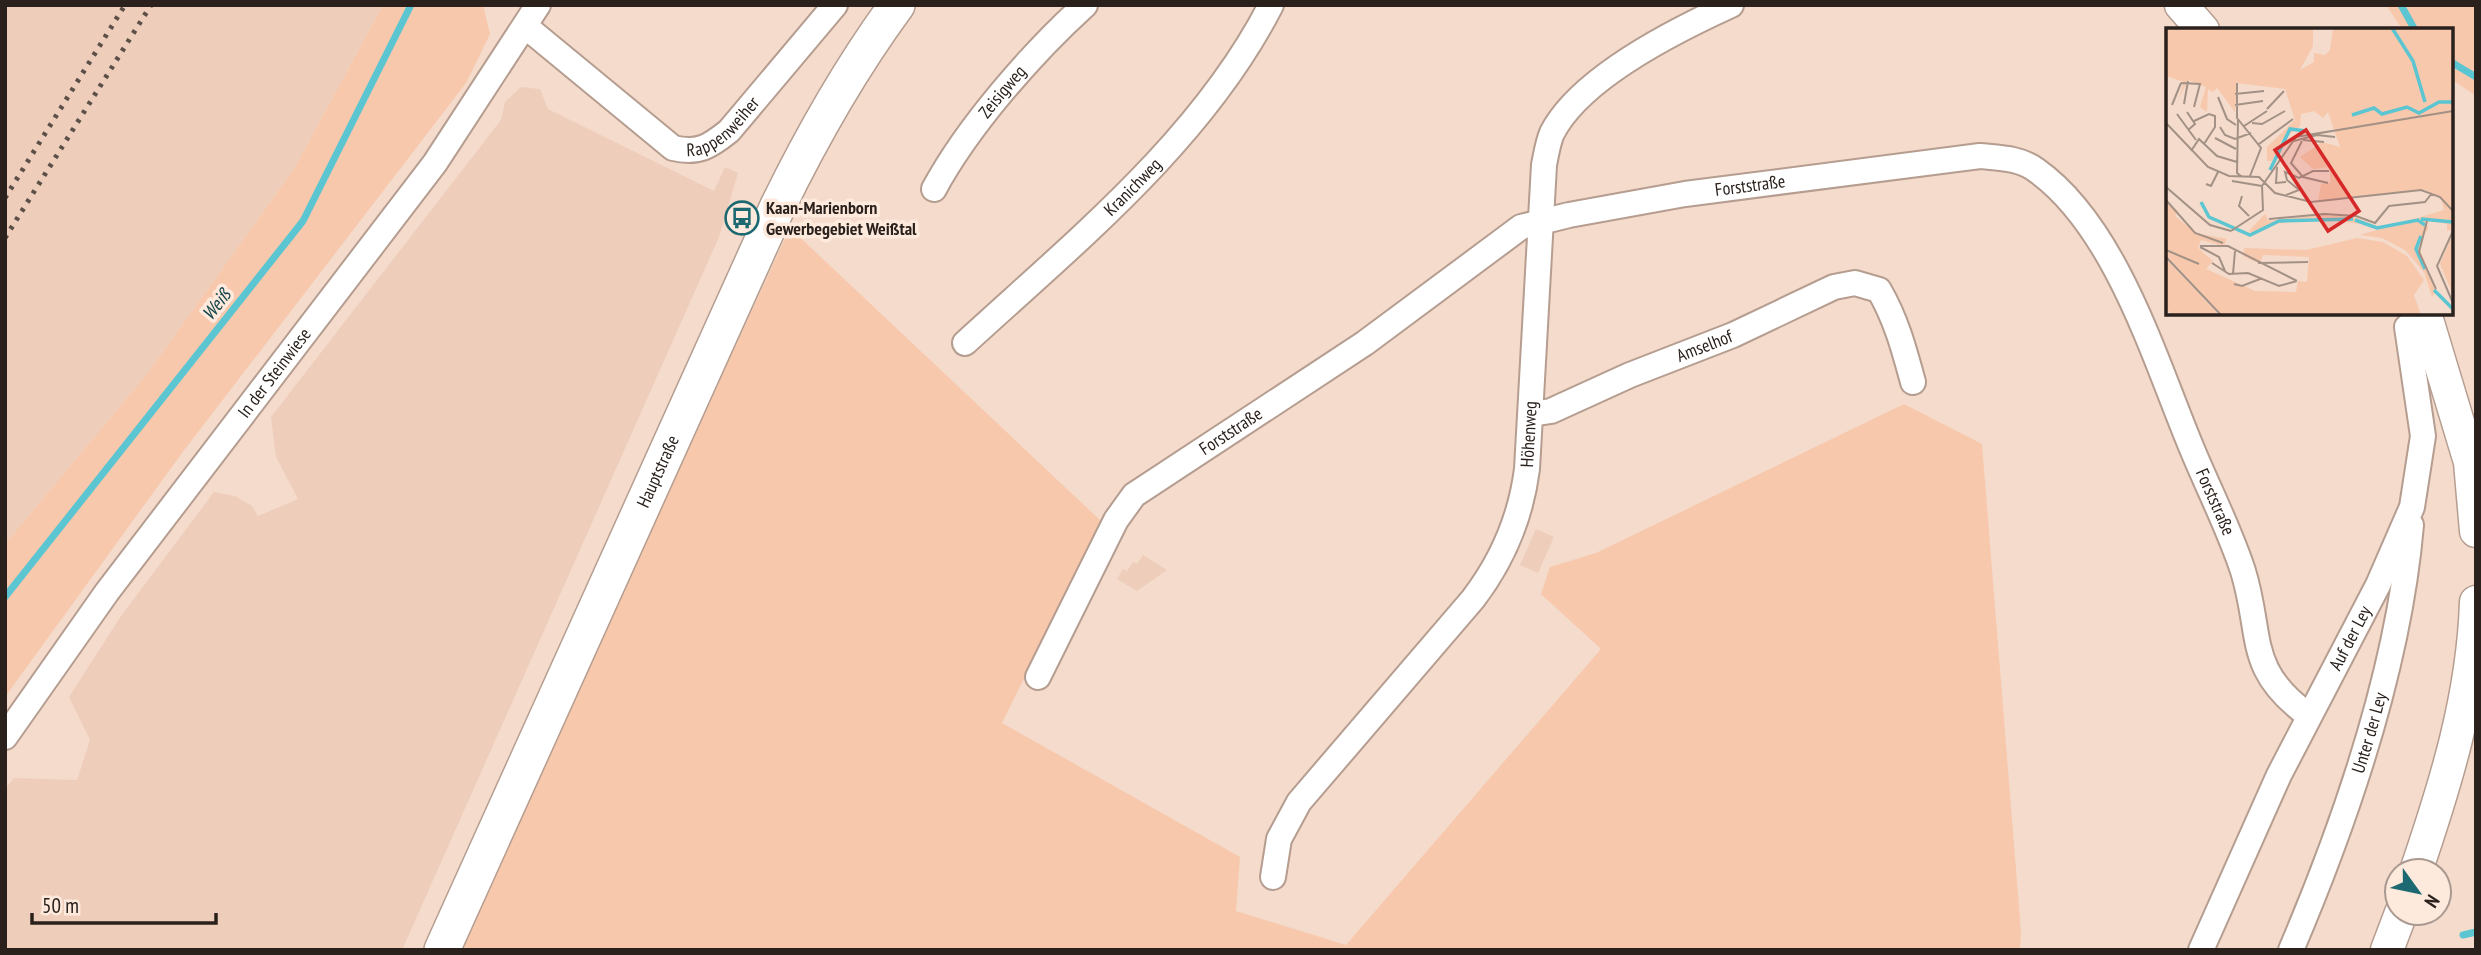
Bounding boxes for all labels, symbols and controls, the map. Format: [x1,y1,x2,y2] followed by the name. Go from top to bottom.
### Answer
[2166,28,2453,315] inset map
[973,60,1031,123] street label: Zeisigweg
[686,92,764,161] street label: Rappenweiher
[1099,153,1166,221] street label: Kranichweg
[1714,169,1786,201] street label: Forststraße
[766,196,917,240] place label: Kaan-Marienborn Gewerbegebiet Weißtal
[723,199,761,237] bus stop icon: Kaan-Marienborn Gewerbegebiet Weißtal
[196,282,237,325] water label: Weiß
[232,323,316,422] street label: In der Steinwiese
[1673,324,1737,367] street label: Amselhof
[1515,401,1542,468] street label: Höhenweg
[1195,402,1266,460] street label: Forststraße
[631,432,684,511] street label: Hauptstraße
[2191,465,2240,539] street label: Forststraße
[2324,602,2376,674] street label: Auf der Ley
[2346,690,2392,776] street label: Unter der Ley
[2383,857,2453,927] north arrow
[32,881,215,925] scale bar
[2419,890,2445,912] text: N
[42,892,79,919] text: 50 m

